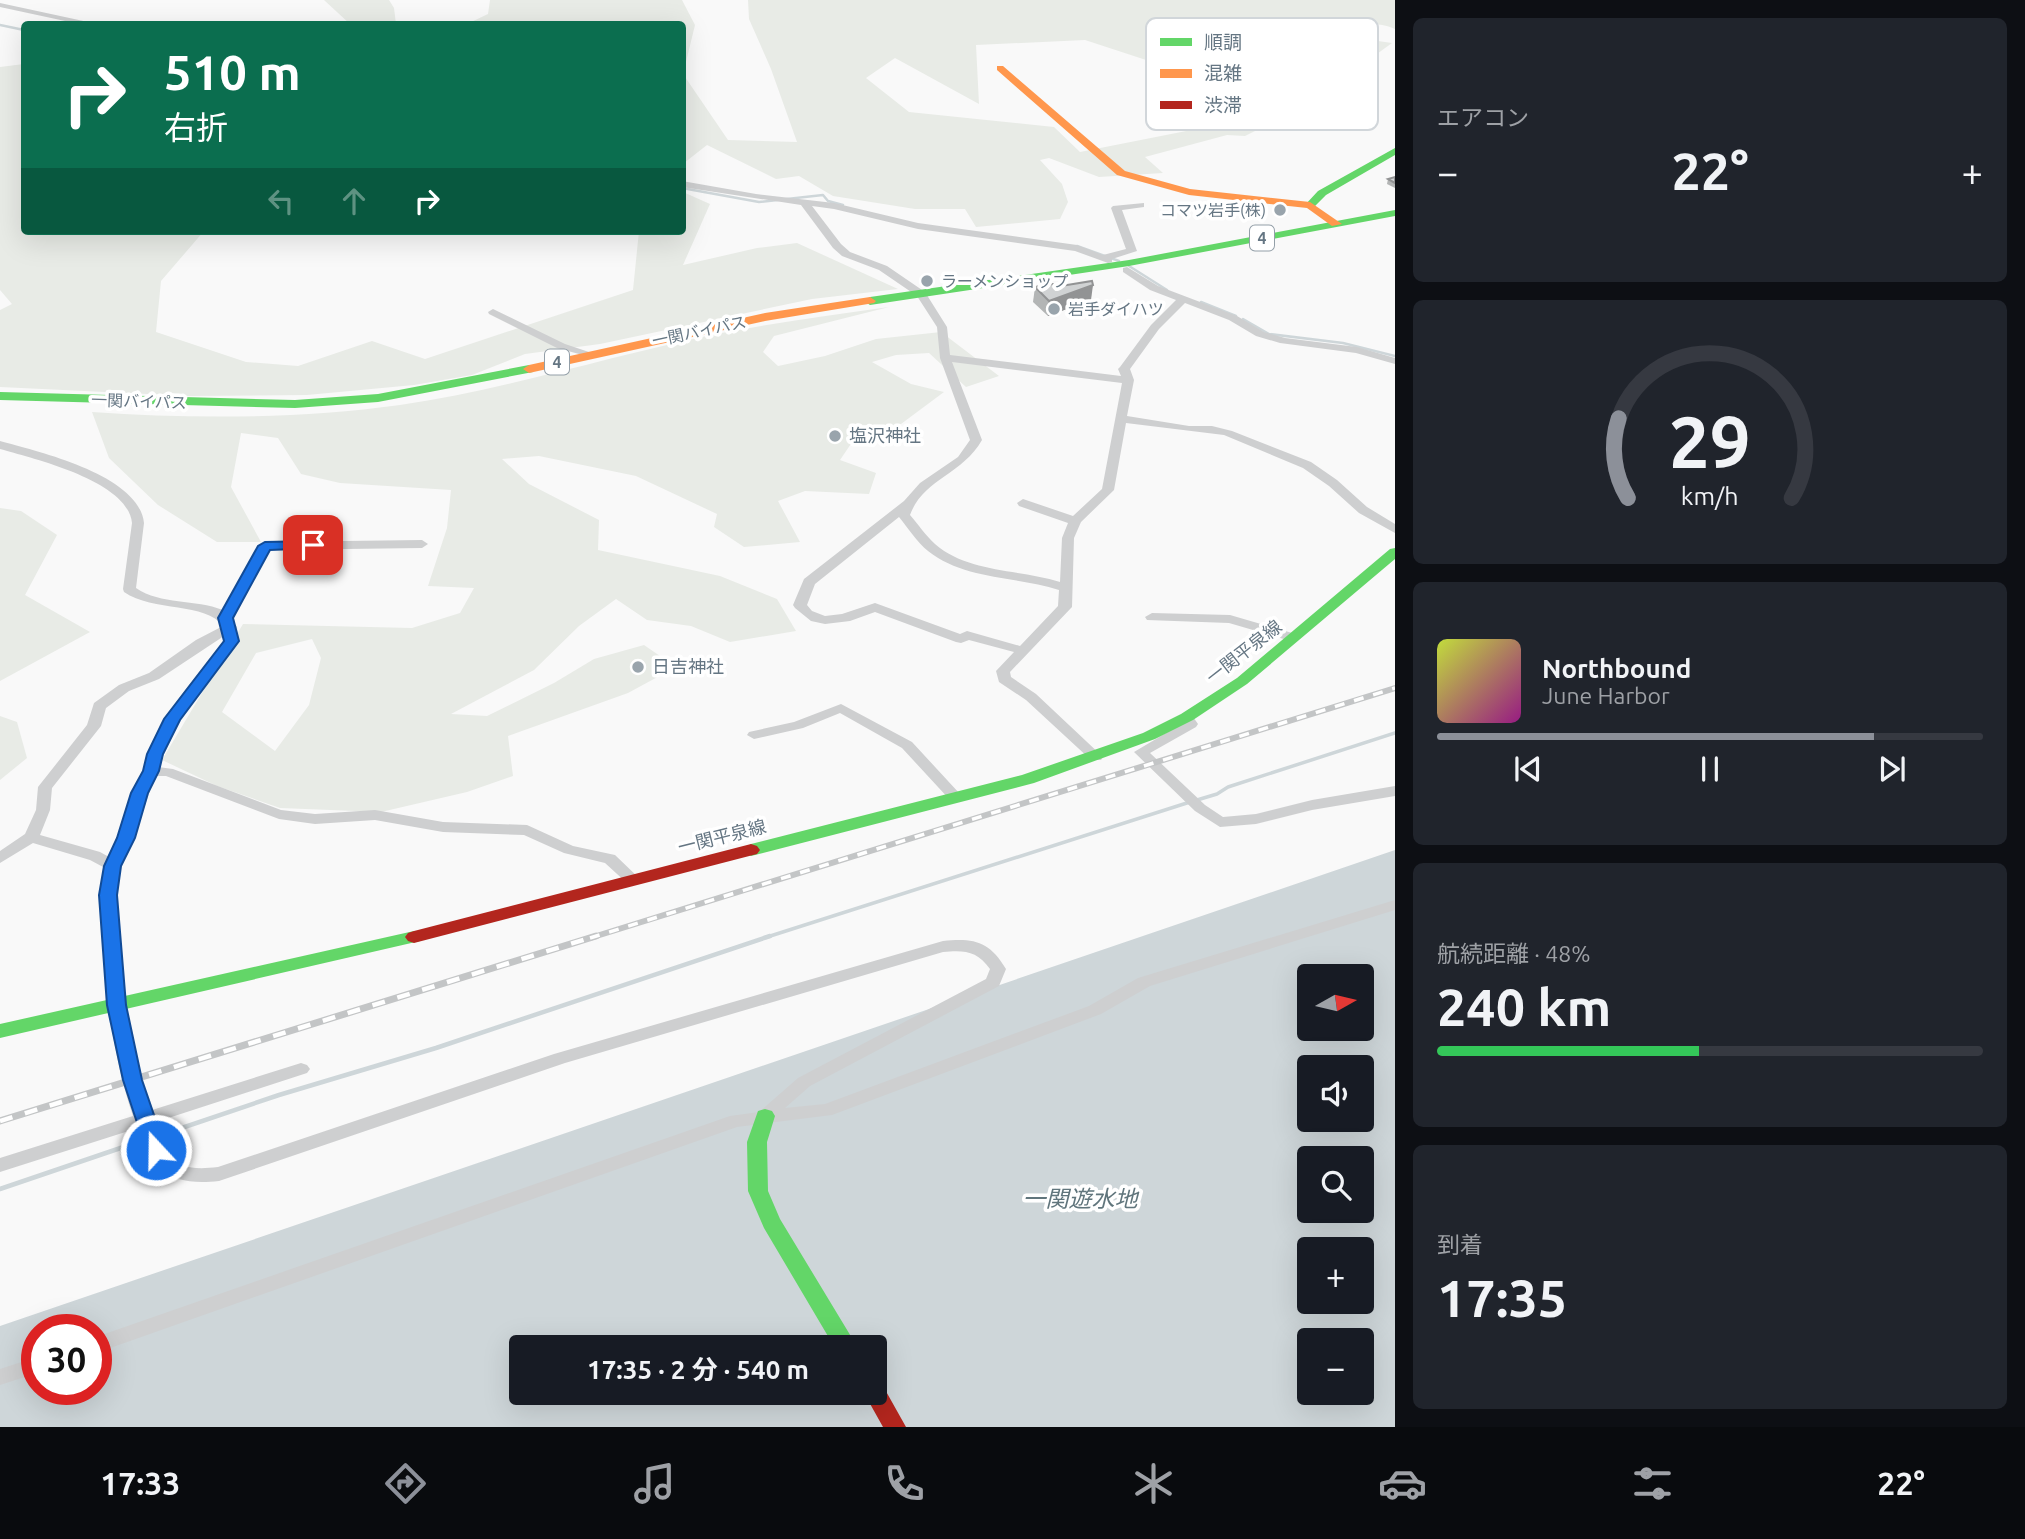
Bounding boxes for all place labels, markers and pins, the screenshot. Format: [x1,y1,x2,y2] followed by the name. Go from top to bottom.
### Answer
[1160,201,1266,220] place label: コマツ岩手(株)
[1272,202,1288,218] marker: コマツ岩手(株)
[941,272,1068,290] place label: ラーメンショップ
[919,273,935,289] marker: ラーメンショップ
[1068,300,1164,318] place label: 岩手ダイハツ
[1046,301,1062,317] marker: 岩手ダイハツ
[849,425,921,445] place label: 塩沢神社
[827,428,843,444] marker: 塩沢神社
[283,515,343,575] pin
[652,656,724,676] place label: 日吉神社
[630,659,646,675] marker: 日吉神社

